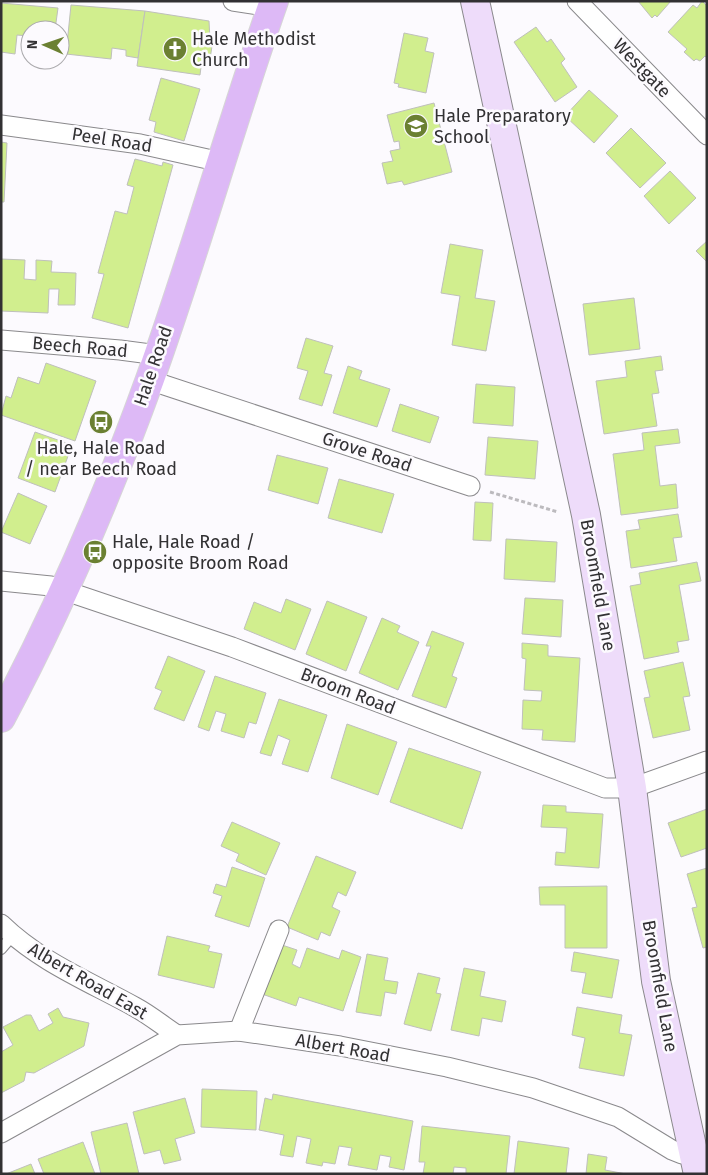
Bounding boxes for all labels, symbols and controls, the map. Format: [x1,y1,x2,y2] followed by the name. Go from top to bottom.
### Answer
[20,20,70,70] north arrow
[192,28,316,71] place label: Hale Methodist Church
[608,34,676,102] street label: Westgate
[162,36,188,62] church icon: Hale Methodist Church
[24,40,41,50] text: N
[434,105,571,148] place label: Hale Preparatory School
[403,113,429,139] school or university icon: Hale Preparatory School
[70,123,154,157] street label: Peel Road
[129,323,177,409] street label: Hale Road
[31,332,129,362] street label: Beech Road
[88,409,114,435] bus stop icon: Hale, Hale Road / near Beech Road
[319,427,415,477] street label: Grove Road
[25,437,177,480] place label: Hale, Hale Road / near Beech Road
[576,517,620,653] street label: Broomfield Lane
[112,531,289,574] place label: Hale, Hale Road / opposite Broom Road
[82,539,108,565] bus stop icon: Hale, Hale Road / opposite Broom Road
[297,663,399,719] street label: Broom Road
[638,918,682,1054] street label: Broomfield Lane
[24,938,152,1024] street label: Albert Road East
[294,1029,392,1067] street label: Albert Road

